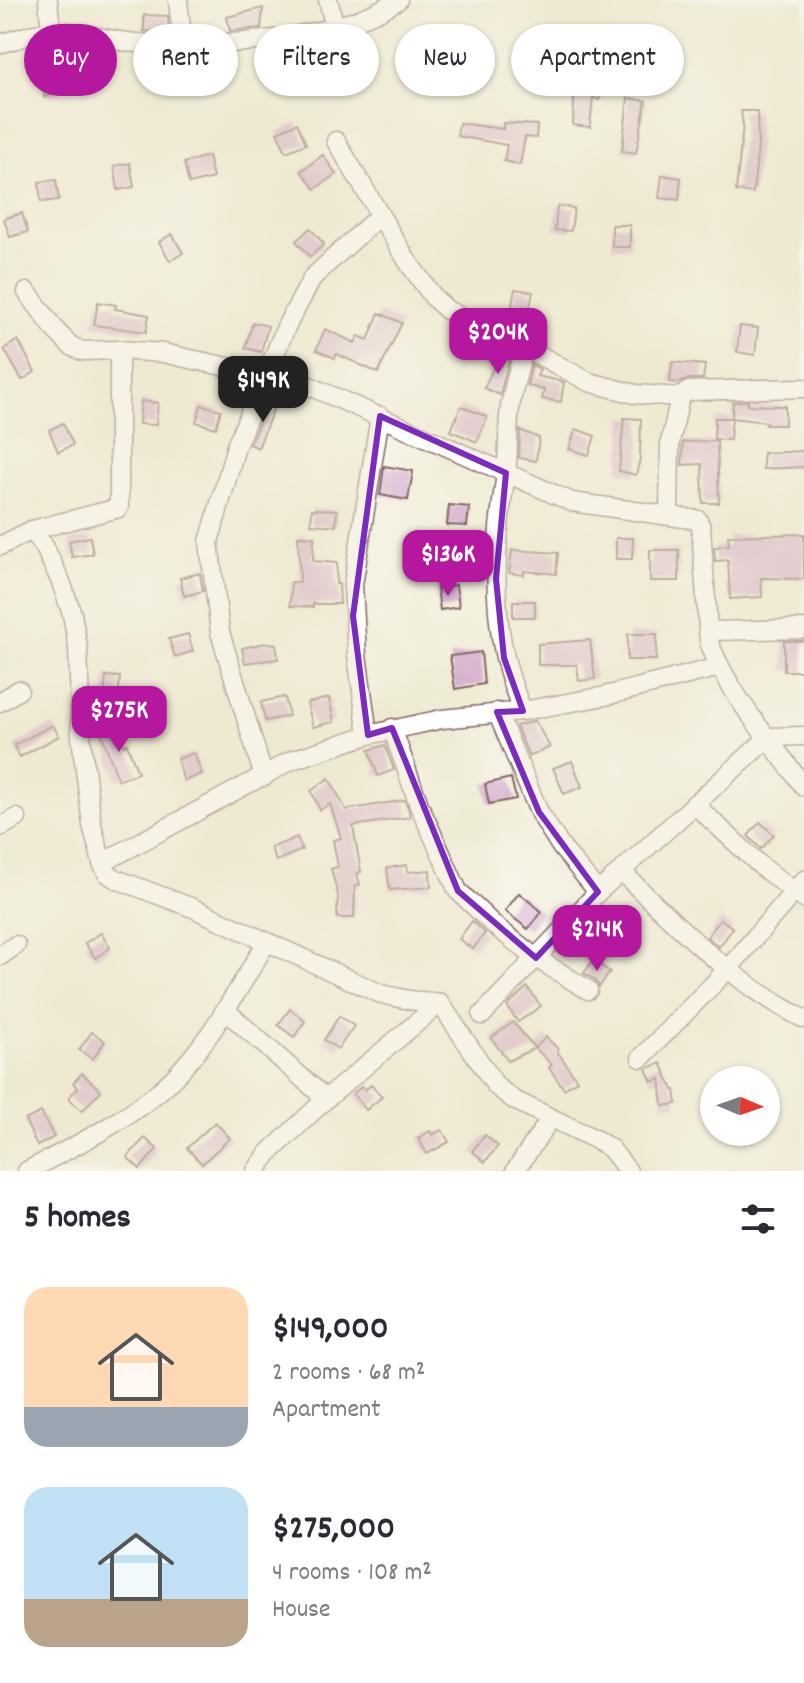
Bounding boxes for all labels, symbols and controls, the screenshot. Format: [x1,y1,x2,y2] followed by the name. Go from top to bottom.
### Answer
[24,24,117,96] chip: Buy
[133,24,238,96] chip: Rent
[254,24,379,96] chip: Filters
[395,24,495,96] chip: New
[511,24,684,96] chip: Apartment
[442,308,554,376] pin: $204K
[467,315,529,352] text: $204K
[207,356,319,424] pin: $149K
[236,363,290,400] text: $149K
[392,530,504,598] pin: $136K
[420,537,476,574] text: $136K
[63,686,175,754] pin: $275K
[90,693,148,730] text: $275K
[541,905,653,973] pin: $214K
[570,912,624,949] text: $214K
[700,1066,780,1146] north arrow
[700,1066,780,1146] map controls
[24,1195,131,1244] text: 5 homes
[736,1197,780,1241] icon: filters
[272,1306,388,1355] text: $149,000
[88,1319,184,1415] icon: home
[272,1355,425,1392] text: 2 rooms · 68 m²
[272,1392,381,1429] text: Apartment
[272,1506,395,1555] text: $275,000
[88,1519,184,1615] icon: home
[272,1555,432,1592] text: 4 rooms · 108 m²
[272,1592,330,1629] text: House

